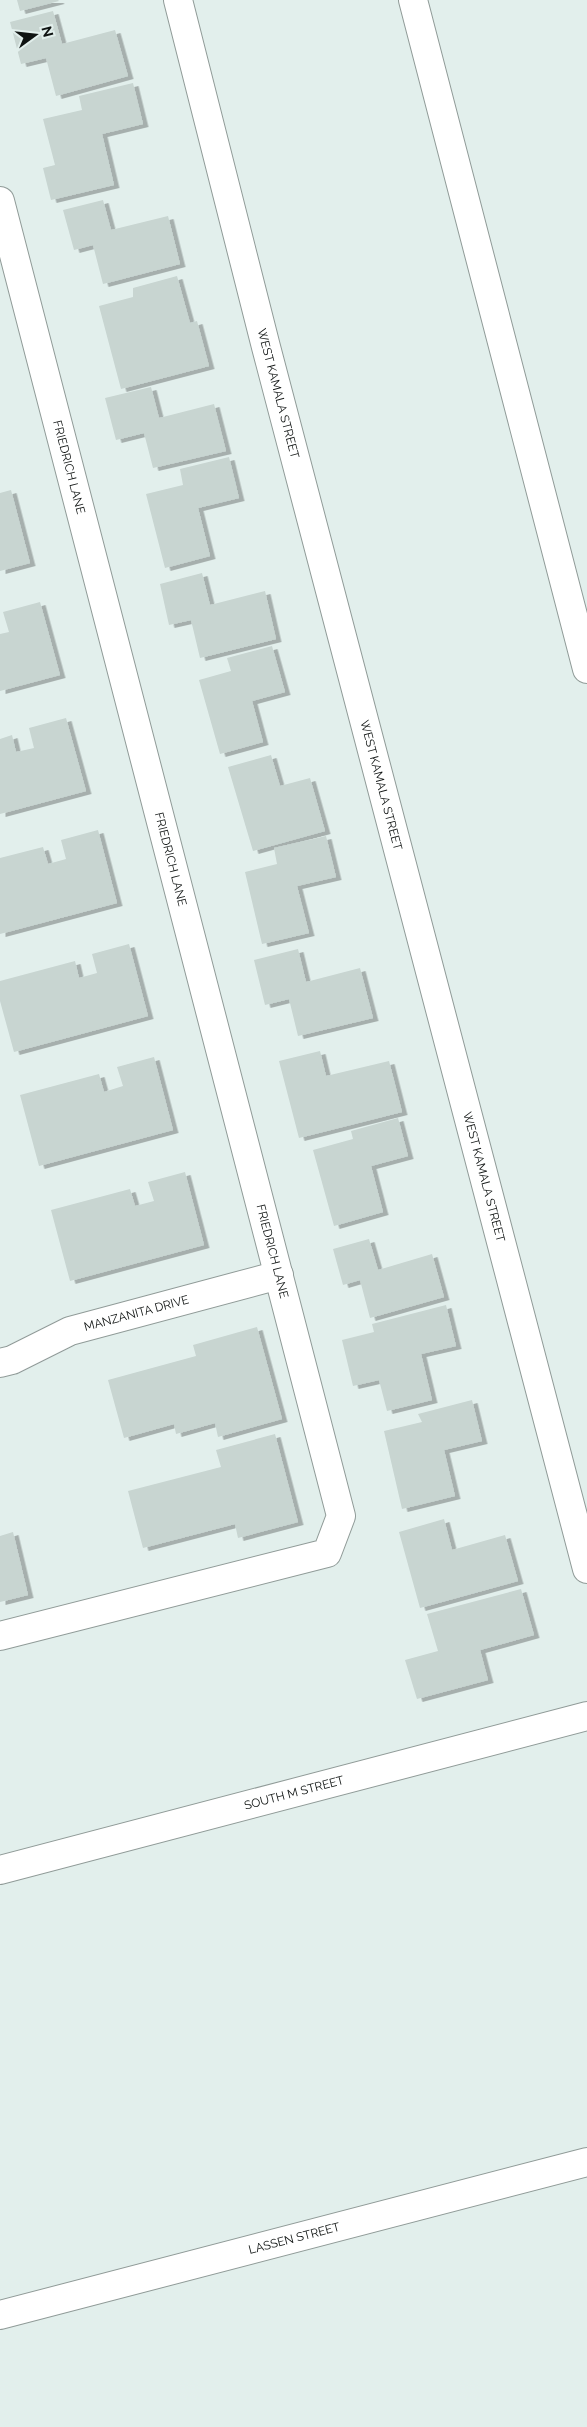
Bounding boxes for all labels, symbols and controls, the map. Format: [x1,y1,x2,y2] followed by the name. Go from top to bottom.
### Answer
[10,10,60,60] north arrow
[38,24,57,39] text: N
[255,327,302,461] street label: WEST KAMALA STREET
[50,419,88,516] street label: FRIEDRICH LANE
[357,719,405,852] street label: WEST KAMALA STREET
[152,811,190,908] street label: FRIEDRICH LANE
[460,1110,508,1244] street label: WEST KAMALA STREET
[253,1203,291,1300] street label: FRIEDRICH LANE
[82,1292,190,1334] street label: MANZANITA DRIVE
[243,1773,346,1813] street label: SOUTH M STREET
[247,2220,342,2257] street label: LASSEN STREET

